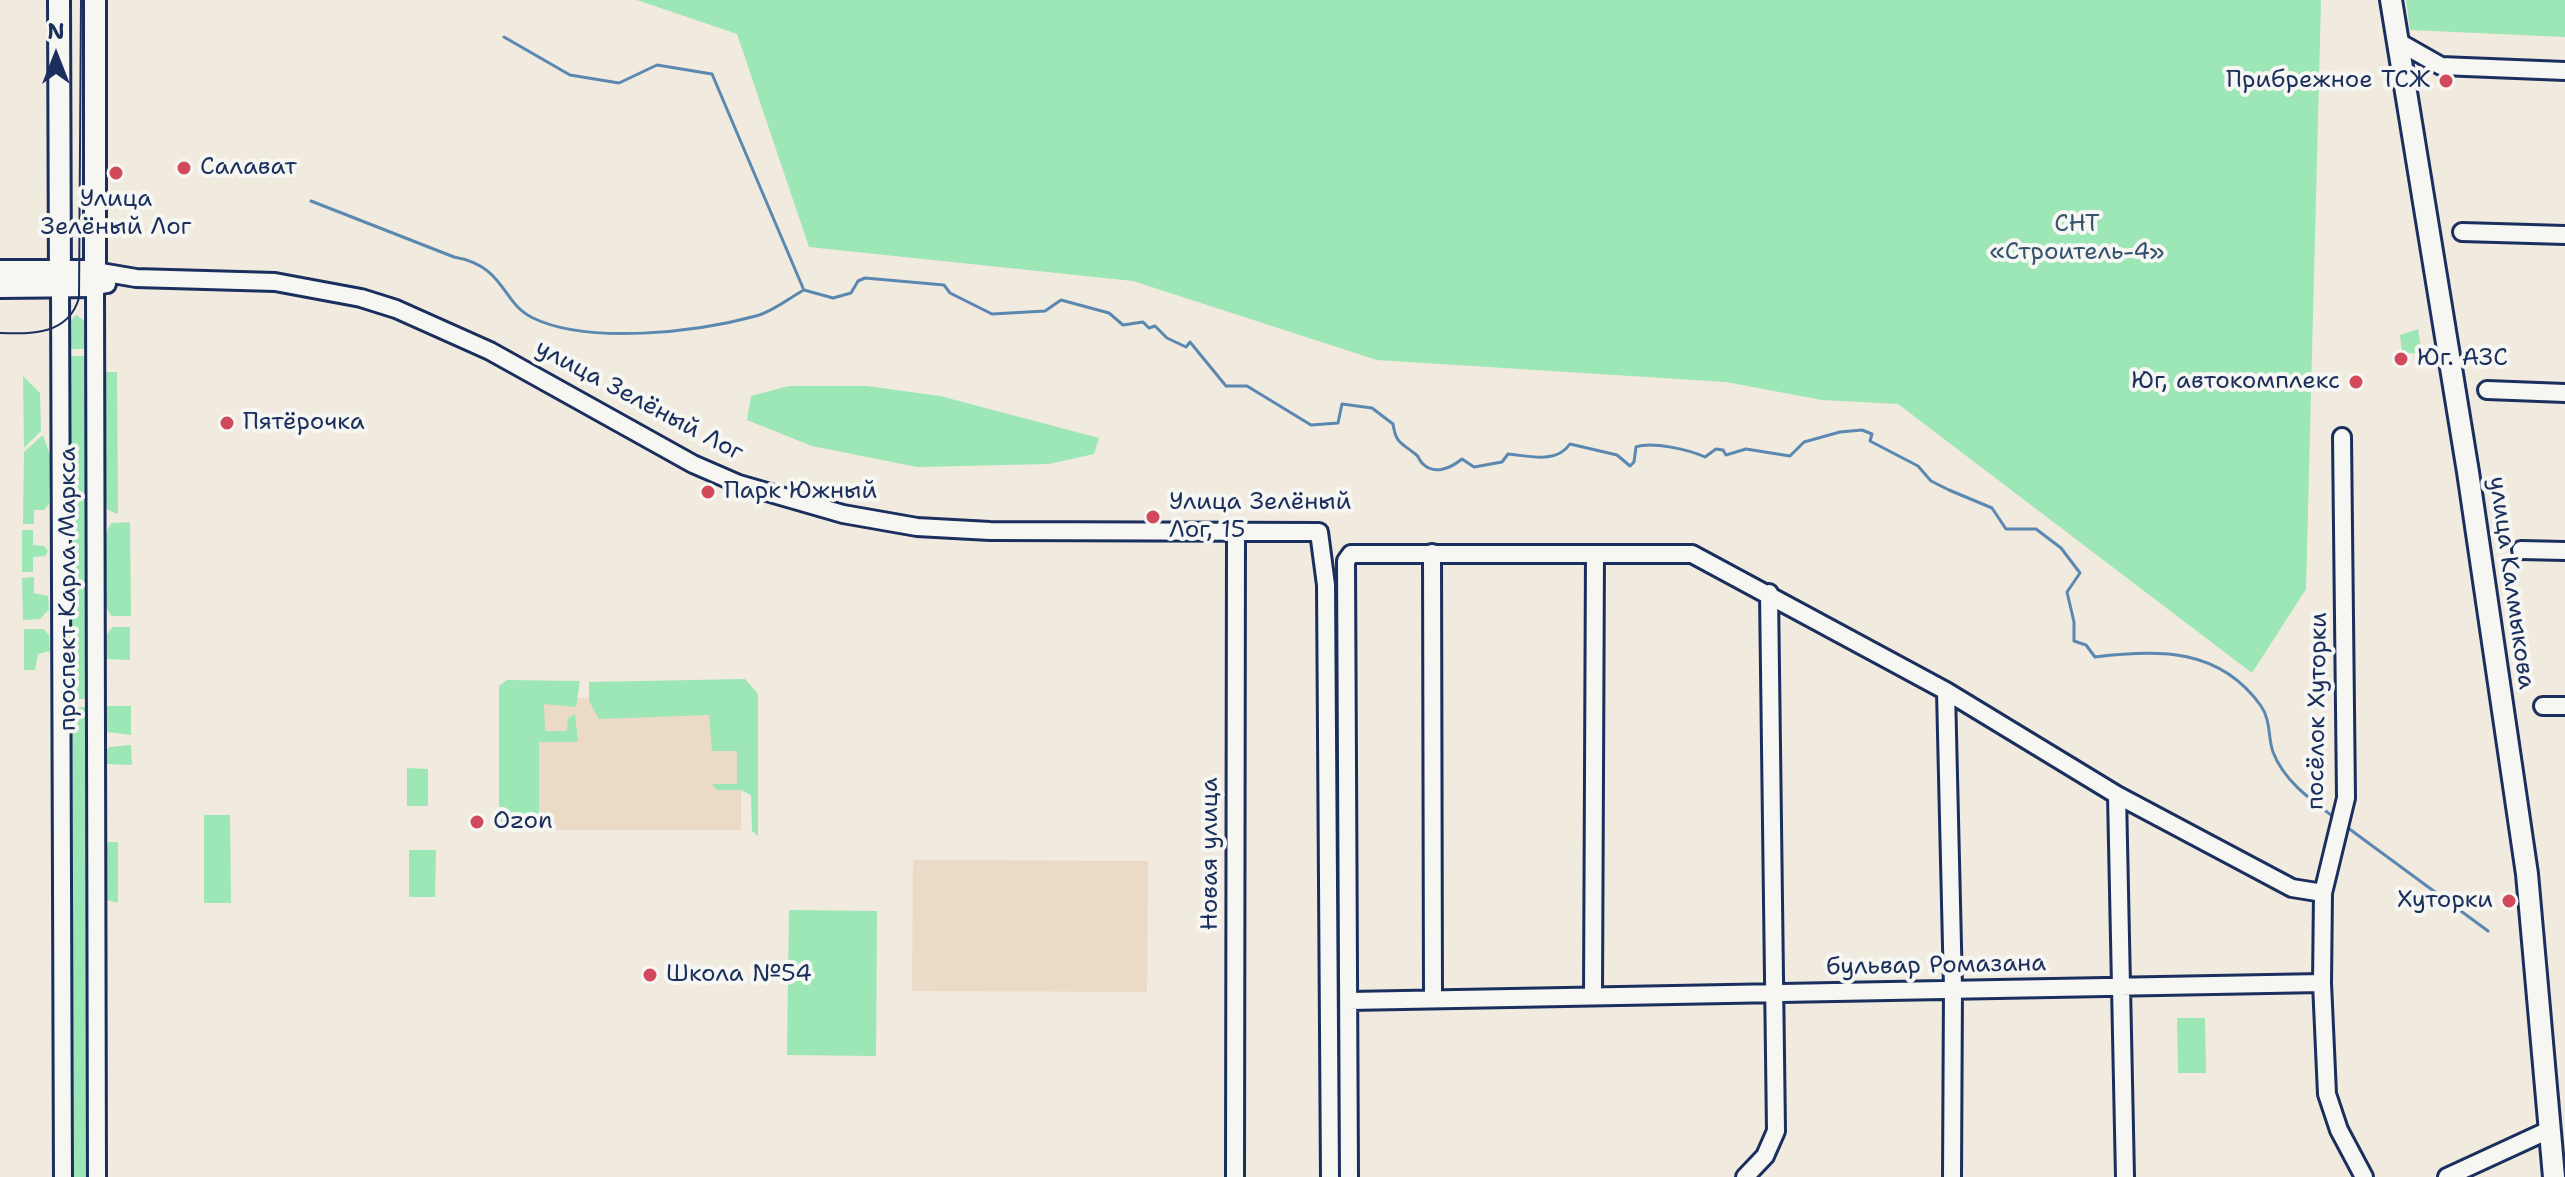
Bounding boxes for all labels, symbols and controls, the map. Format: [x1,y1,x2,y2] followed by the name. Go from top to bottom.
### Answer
[16,16,96,96] north arrow
[47,17,65,46] text: N
[2226,67,2430,95] place label: Прибрежное ТСЖ
[2437,72,2455,90] marker: Прибрежное ТСЖ
[200,154,297,182] place label: Салават
[175,159,193,177] marker: Салават
[107,164,125,182] marker: Улица Зелёный Лог
[41,186,191,242] place label: Улица Зелёный Лог
[1990,211,2164,267] park label: СНТ «Строитель-4»
[530,334,748,468] street label: улица Зелёный Лог
[2417,345,2508,373] place label: Юг. АЗС
[2392,350,2410,368] marker: Юг. АЗС
[2131,368,2340,396] place label: Юг, автокомплекс
[2347,373,2365,391] marker: Юг, автокомплекс
[243,409,365,437] place label: Пятёрочка
[218,414,236,432] marker: Пятёрочка
[55,447,83,731] street label: проспект Карла Маркса
[2482,475,2540,691] street label: улица Калмыкова
[724,478,877,506] place label: Парк Южный
[699,483,717,501] marker: Парк Южный
[1169,489,1351,545] place label: Улица Зелёный Лог, 15
[1144,508,1162,526] marker: Улица Зелёный Лог, 15
[2302,612,2334,810] street label: посёлок Хуторки
[1197,777,1225,931] street label: Новая улица
[493,808,553,836] place label: Ozon
[468,813,486,831] marker: Ozon
[2397,887,2493,915] place label: Хуторки
[2500,892,2518,910] marker: Хуторки
[1826,950,2046,982] street label: бульвар Ромазана
[666,961,812,989] place label: Школа №54
[641,966,659,984] marker: Школа №54

